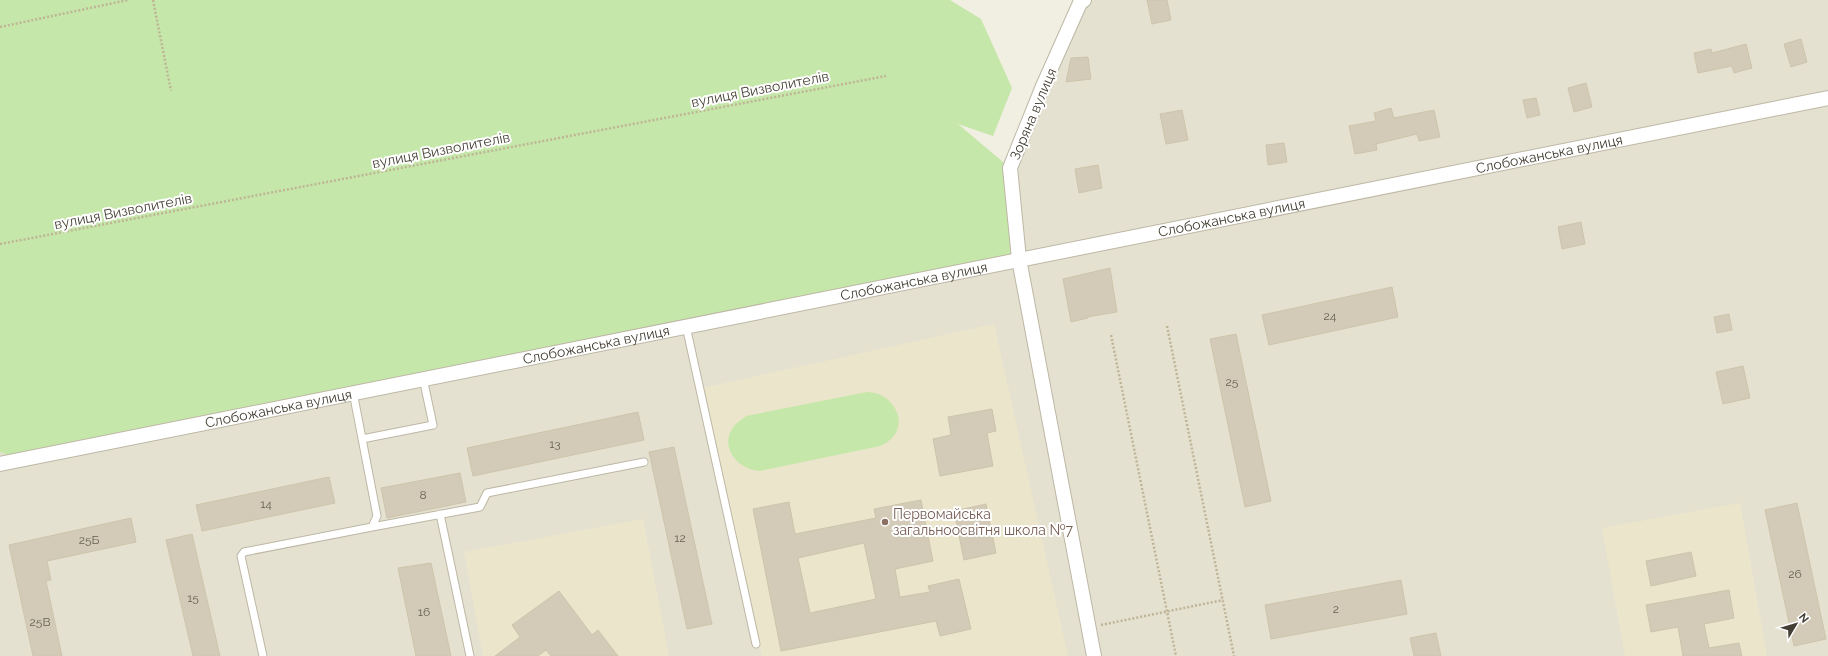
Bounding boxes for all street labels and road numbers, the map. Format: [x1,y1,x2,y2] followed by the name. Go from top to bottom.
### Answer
[1007,66,1059,162] street label: Зоряна вулиця
[690,68,830,110] street label: вулиця Визволителів
[371,129,511,171] street label: вулиця Визволителів
[1474,131,1624,176] street label: Слобожанська вулиця
[53,190,193,232] street label: вулиця Визволителів
[1157,195,1306,240] street label: Слобожанська вулиця
[839,259,989,304] street label: Слобожанська вулиця
[521,322,671,367] street label: Слобожанська вулиця
[204,386,353,431] street label: Слобожанська вулиця

